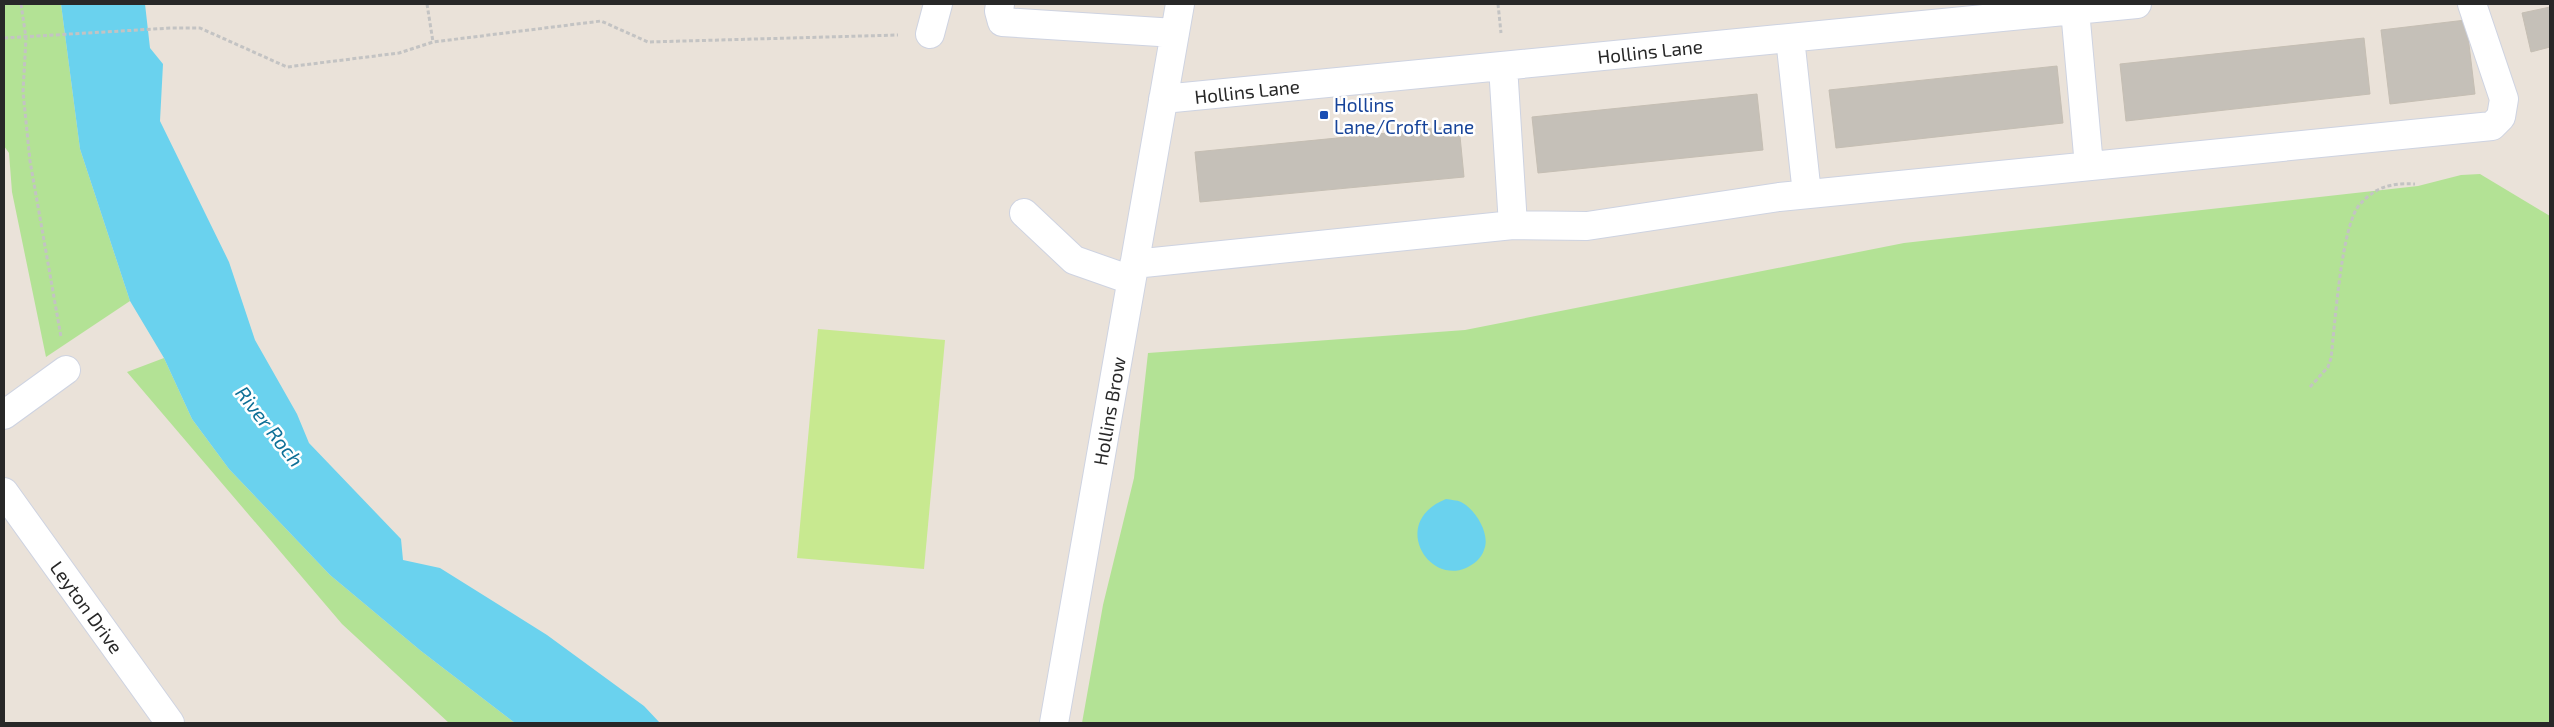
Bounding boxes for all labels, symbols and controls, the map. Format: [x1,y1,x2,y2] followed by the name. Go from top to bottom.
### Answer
[1596,34,1704,68] street label: Hollins Lane
[1193,74,1301,108] street label: Hollins Lane
[1334,93,1474,138] place label: Hollins Lane/Croft Lane
[1318,109,1330,121] marker: Hollins Lane/Croft Lane
[1088,355,1130,467] street label: Hollins Brow
[231,381,309,471] water label: River Roch
[46,556,128,658] street label: Leyton Drive

